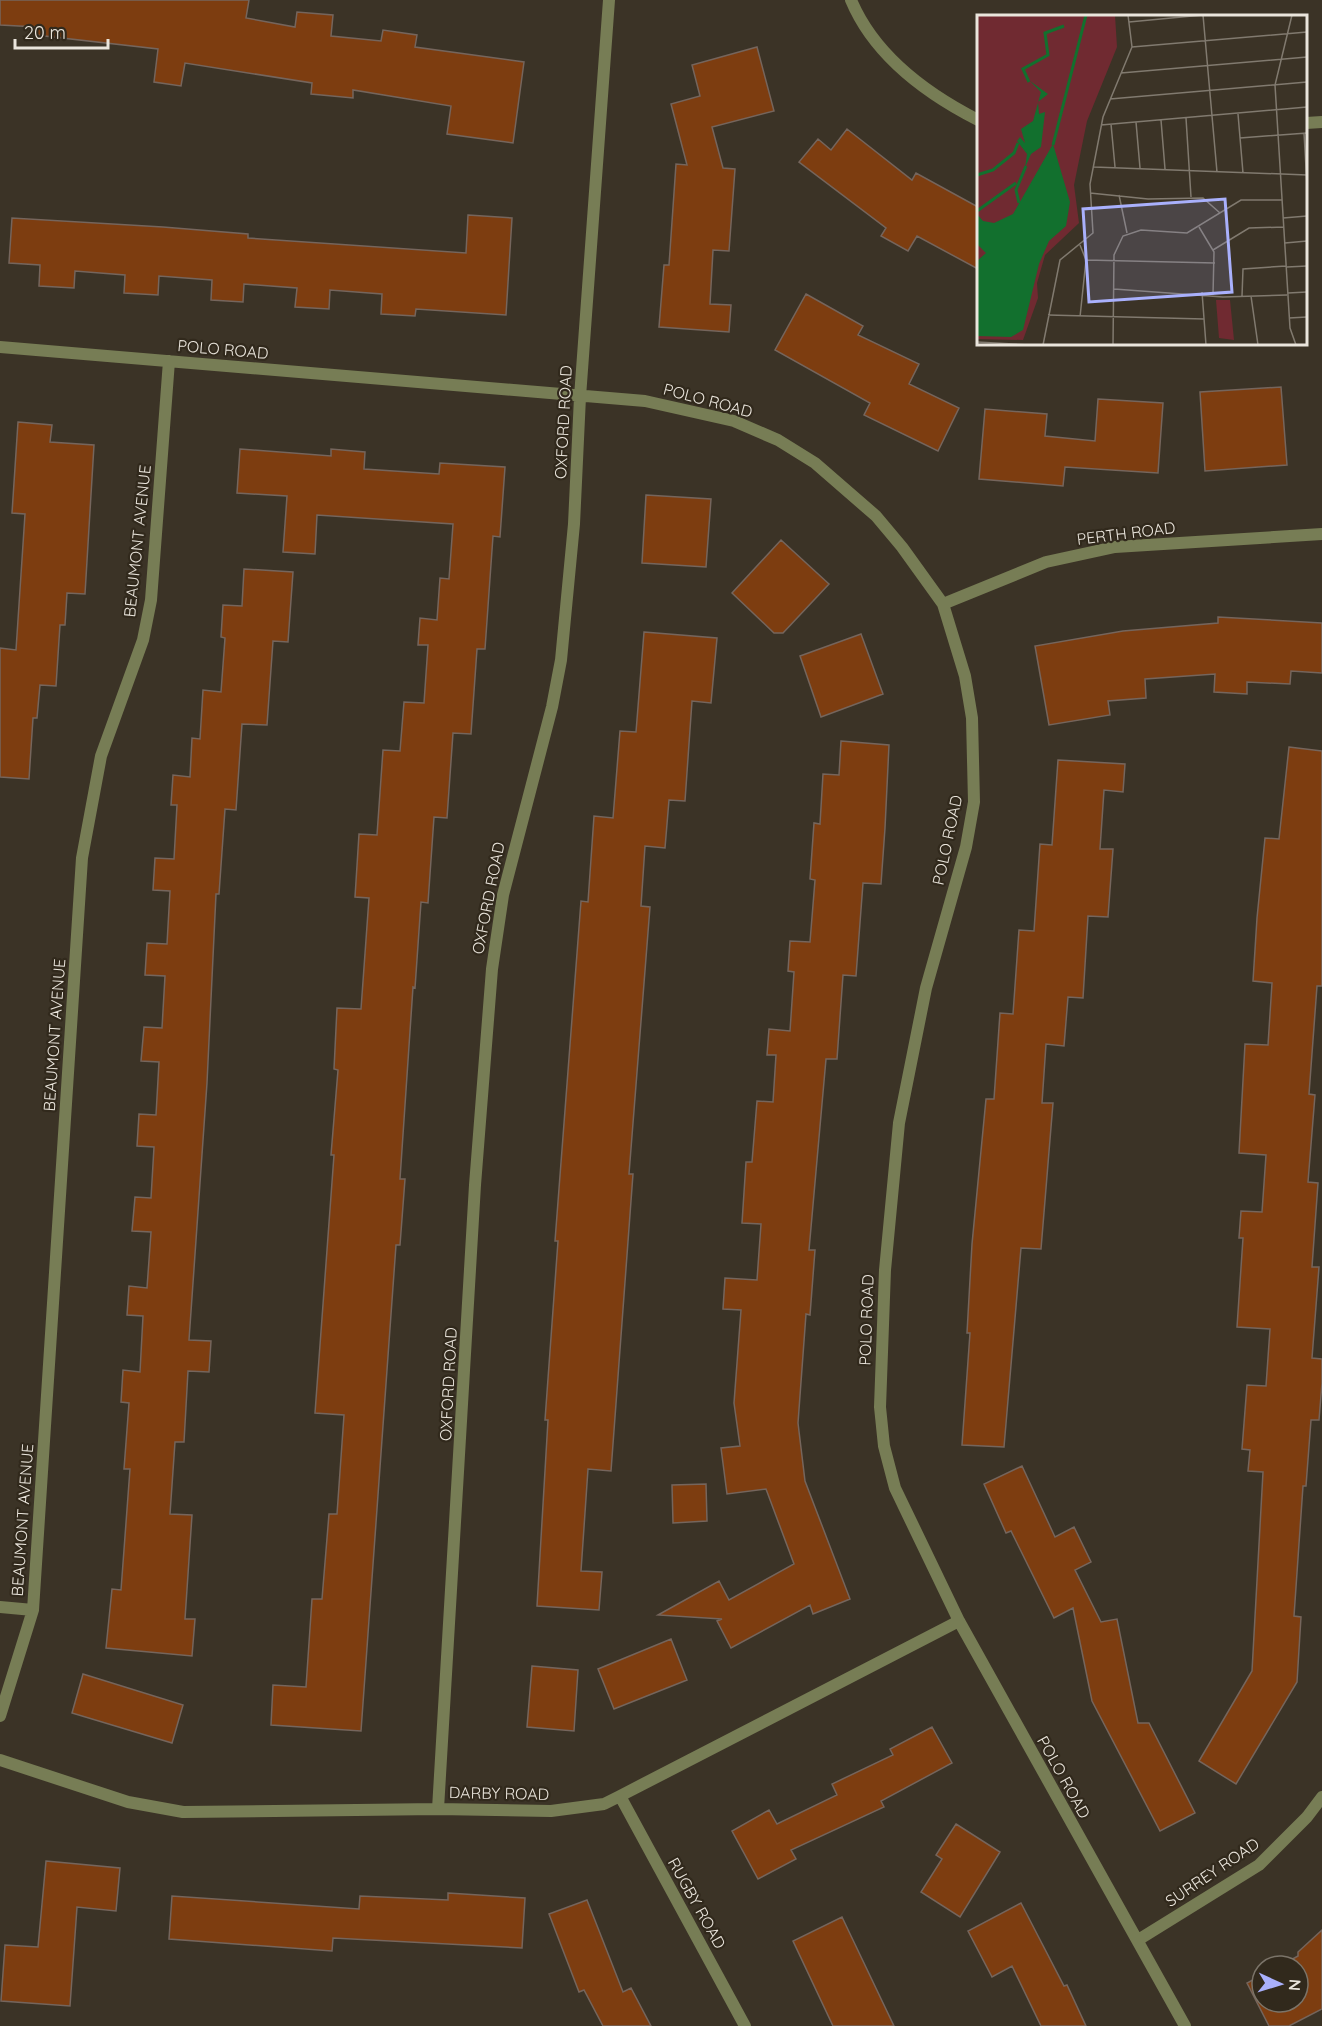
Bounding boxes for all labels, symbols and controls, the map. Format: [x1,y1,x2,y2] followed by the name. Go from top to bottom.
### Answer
[15,12,108,50] scale bar
[977,15,1307,345] inset map
[24,21,66,44] text: 20 m
[177,335,269,363] street label: POLO ROAD
[550,365,576,479] street label: OXFORD ROAD
[661,379,755,421] street label: POLO ROAD
[119,464,155,618] street label: BEAUMONT AVENUE
[1076,517,1176,549] street label: PERTH ROAD
[928,793,966,887] street label: POLO ROAD
[467,840,509,956] street label: OXFORD ROAD
[39,958,69,1112] street label: BEAUMONT AVENUE
[854,1274,878,1366] street label: POLO ROAD
[435,1327,461,1441] street label: OXFORD ROAD
[7,1443,37,1597] street label: BEAUMONT AVENUE
[1033,1732,1095,1822] street label: POLO ROAD
[449,1782,549,1804] street label: DARBY ROAD
[1161,1833,1263,1911] street label: SURREY ROAD
[664,1854,730,1952] street label: RUGBY ROAD
[1250,1954,1310,2014] north arrow
[1285,1978,1305,1992] text: N

